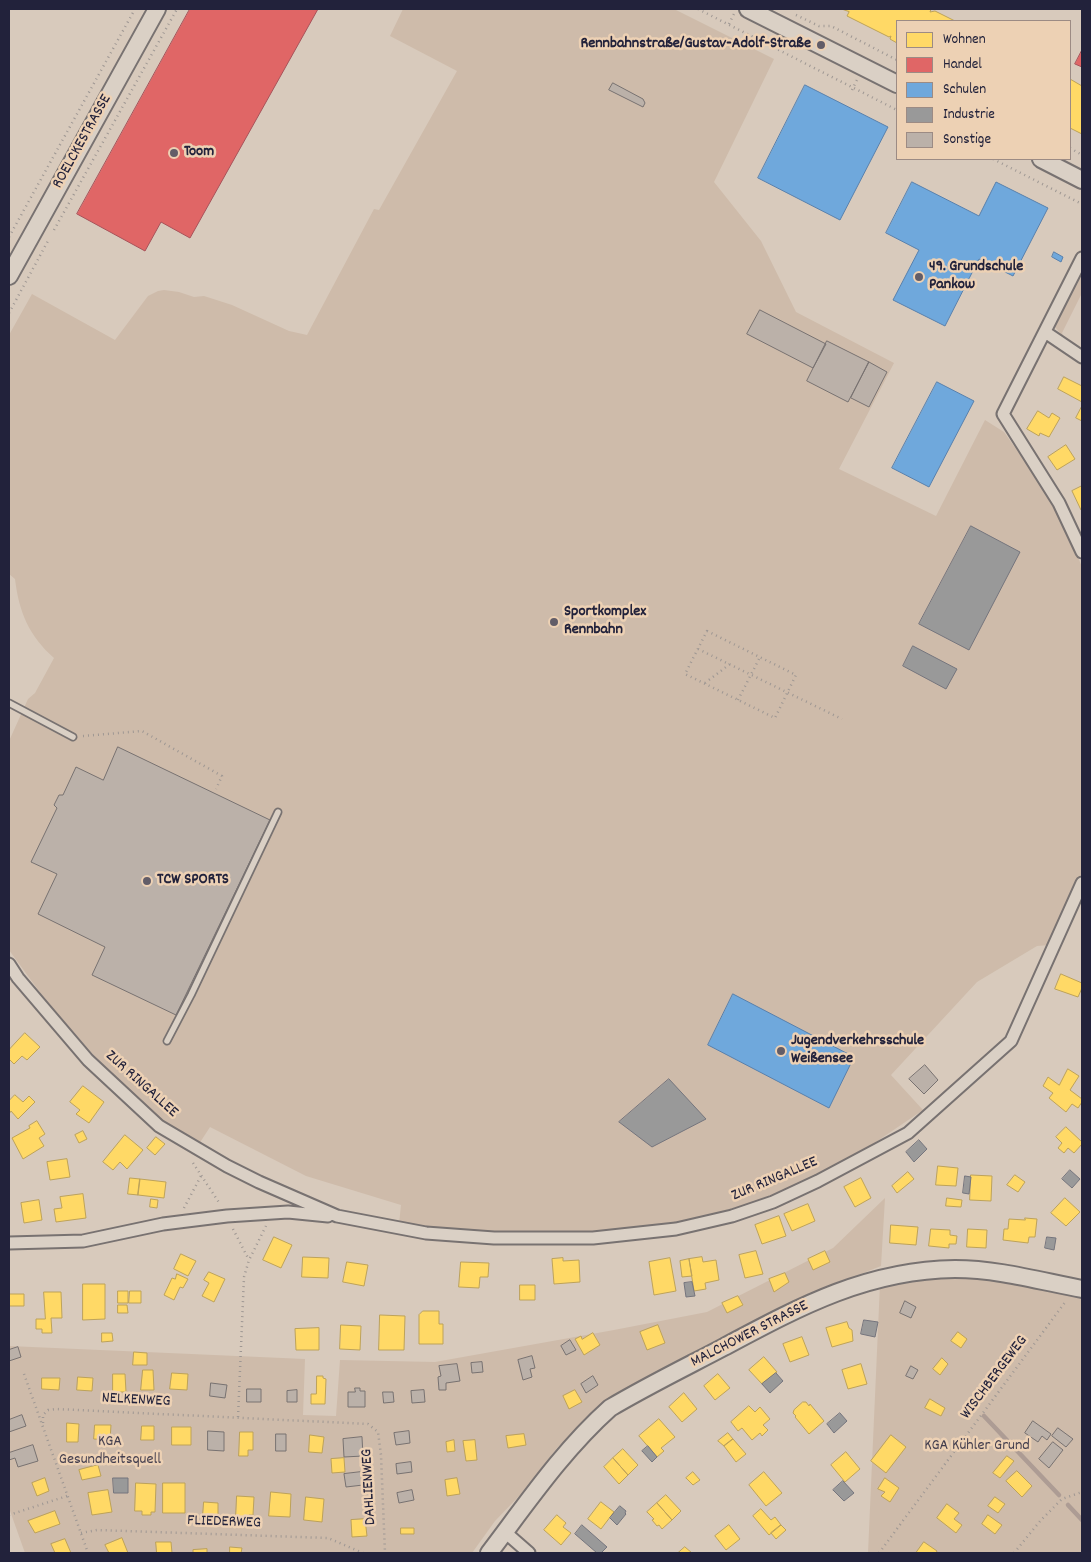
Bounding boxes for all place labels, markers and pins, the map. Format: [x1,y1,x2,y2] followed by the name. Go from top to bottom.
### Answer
[580,35,811,55] place label: Rennbahnstraße/Gustav-Adolf-Straße
[815,39,827,51] marker: Rennbahnstraße/Gustav-Adolf-Straße
[184,143,214,163] place label: Toom
[168,147,180,159] marker: Toom
[929,258,1023,296] place label: 49. Grundschule Pankow
[913,271,925,283] marker: 49. Grundschule Pankow
[564,603,646,641] place label: Sportkomplex Rennbahn
[548,616,560,628] marker: Sportkomplex Rennbahn
[157,871,229,891] place label: TCW SPORTS
[141,875,153,887] marker: TCW SPORTS
[791,1032,924,1070] place label: Jugendverkehrsschule Weißensee
[775,1045,787,1057] marker: Jugendverkehrsschule Weißensee

